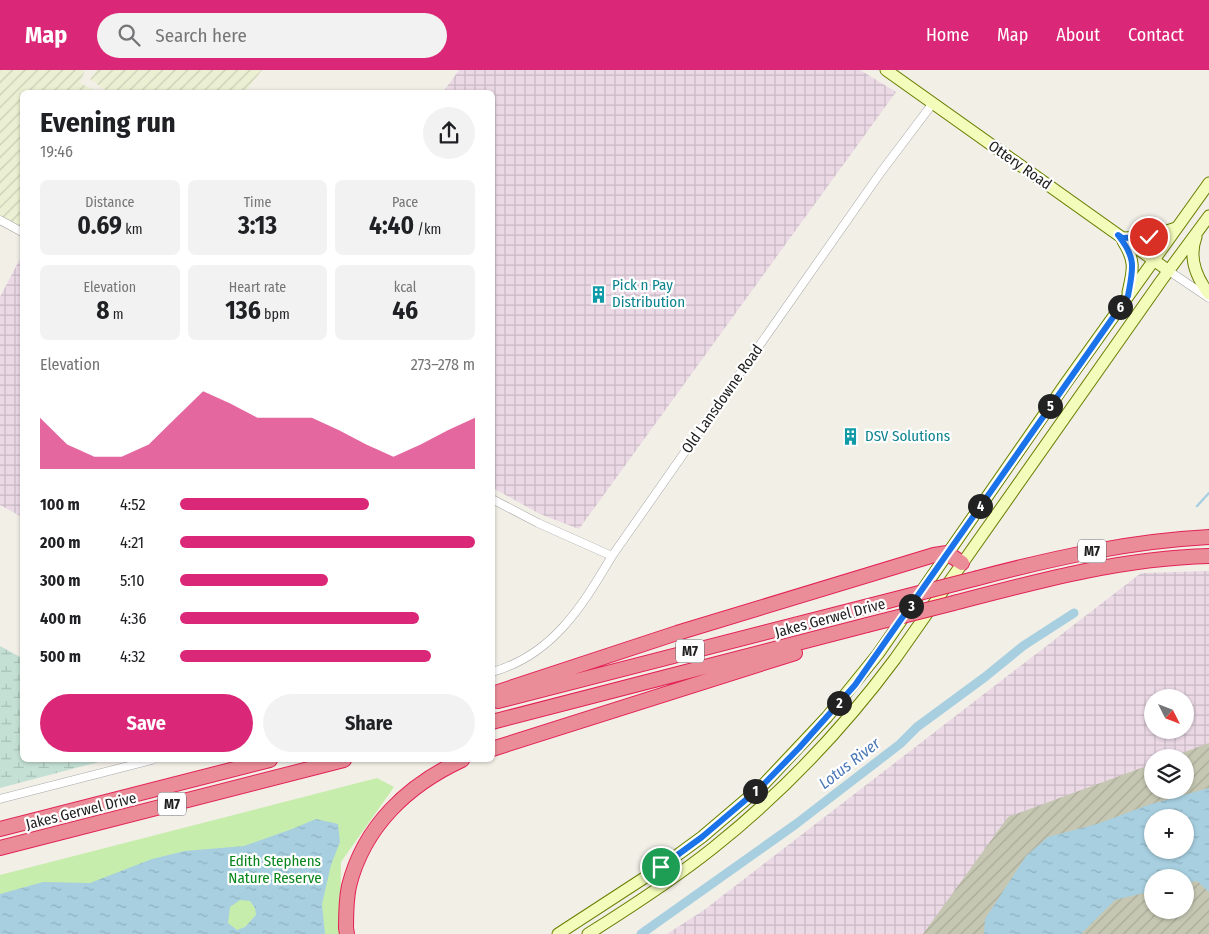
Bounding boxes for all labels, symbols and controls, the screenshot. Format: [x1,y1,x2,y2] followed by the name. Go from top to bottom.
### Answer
[97,13,447,58] search box
[25,21,67,49] text: Map
[115,21,143,49] icon: search
[155,24,247,47] text: Search here
[926,24,969,46] text: Home
[997,24,1028,46] text: Map
[1056,24,1100,46] text: About
[1128,24,1184,46] text: Contact
[40,106,176,139] text: Evening run
[423,107,475,159] button: share
[985,137,1055,193] street label: Ottery Road
[40,142,73,161] text: 19:46
[85,194,134,211] text: Distance
[244,194,271,211] text: Time
[392,194,418,211] text: Pace
[77,211,122,241] text: 0.69
[238,211,277,241] text: 3:13
[369,211,414,241] text: 4:40
[1128,216,1170,258] pin
[122,221,143,238] text: km
[414,221,441,238] text: /km
[1135,223,1163,251] icon: check
[612,276,685,311] place label: Pick n Pay Distribution
[83,279,136,296] text: Elevation
[229,279,286,296] text: Heart rate
[394,279,417,296] text: kcal
[588,284,608,304] building icon: Pick n Pay Distribution
[1108,294,1132,320] pin: 6
[96,296,109,326] text: 8
[225,296,261,326] text: 136
[392,296,418,326] text: 46
[1117,299,1124,316] text: 6
[109,306,123,323] text: m
[261,306,290,323] text: bpm
[678,341,766,457] street label: Old Lansdowne Road
[40,355,100,374] text: Elevation
[411,355,475,374] text: 273–278 m
[1038,394,1062,418] pin: 5
[1047,398,1054,415] text: 5
[841,426,861,446] building icon: DSV Solutions
[865,427,950,445] place label: DSV Solutions
[968,494,992,518] pin: 4
[40,495,80,514] text: 100 m
[120,495,145,514] text: 4:52
[977,498,984,515] text: 4
[40,533,80,552] text: 200 m
[120,533,144,552] text: 4:21
[1078,540,1106,562] road number: M7
[40,571,81,590] text: 300 m
[120,571,145,590] text: 5:10
[898,594,924,618] pin: 3
[773,595,887,641] street label: Jakes Gerwel Drive
[908,598,915,615] text: 3
[40,609,81,628] text: 400 m
[120,609,146,628] text: 4:36
[676,640,704,662] road number: M7
[40,647,81,666] text: 500 m
[120,647,145,666] text: 4:32
[1144,689,1194,739] north arrow
[1144,689,1194,919] map controls
[826,690,852,716] pin: 2
[40,694,253,752] button: Save
[263,694,475,752] button: Share
[836,695,843,712] text: 2
[815,733,884,793] water label: Lotus River
[1144,749,1194,799] button: layers
[742,778,768,804] pin: 1
[753,783,758,800] text: 1
[24,789,138,833] street label: Jakes Gerwel Drive
[158,792,186,816] road number: M7
[1144,809,1194,859] button: +
[640,846,682,888] pin
[228,852,322,887] park label: Edith Stephens Nature Reserve
[647,853,675,881] icon: arrive
[1144,869,1194,919] button: −

